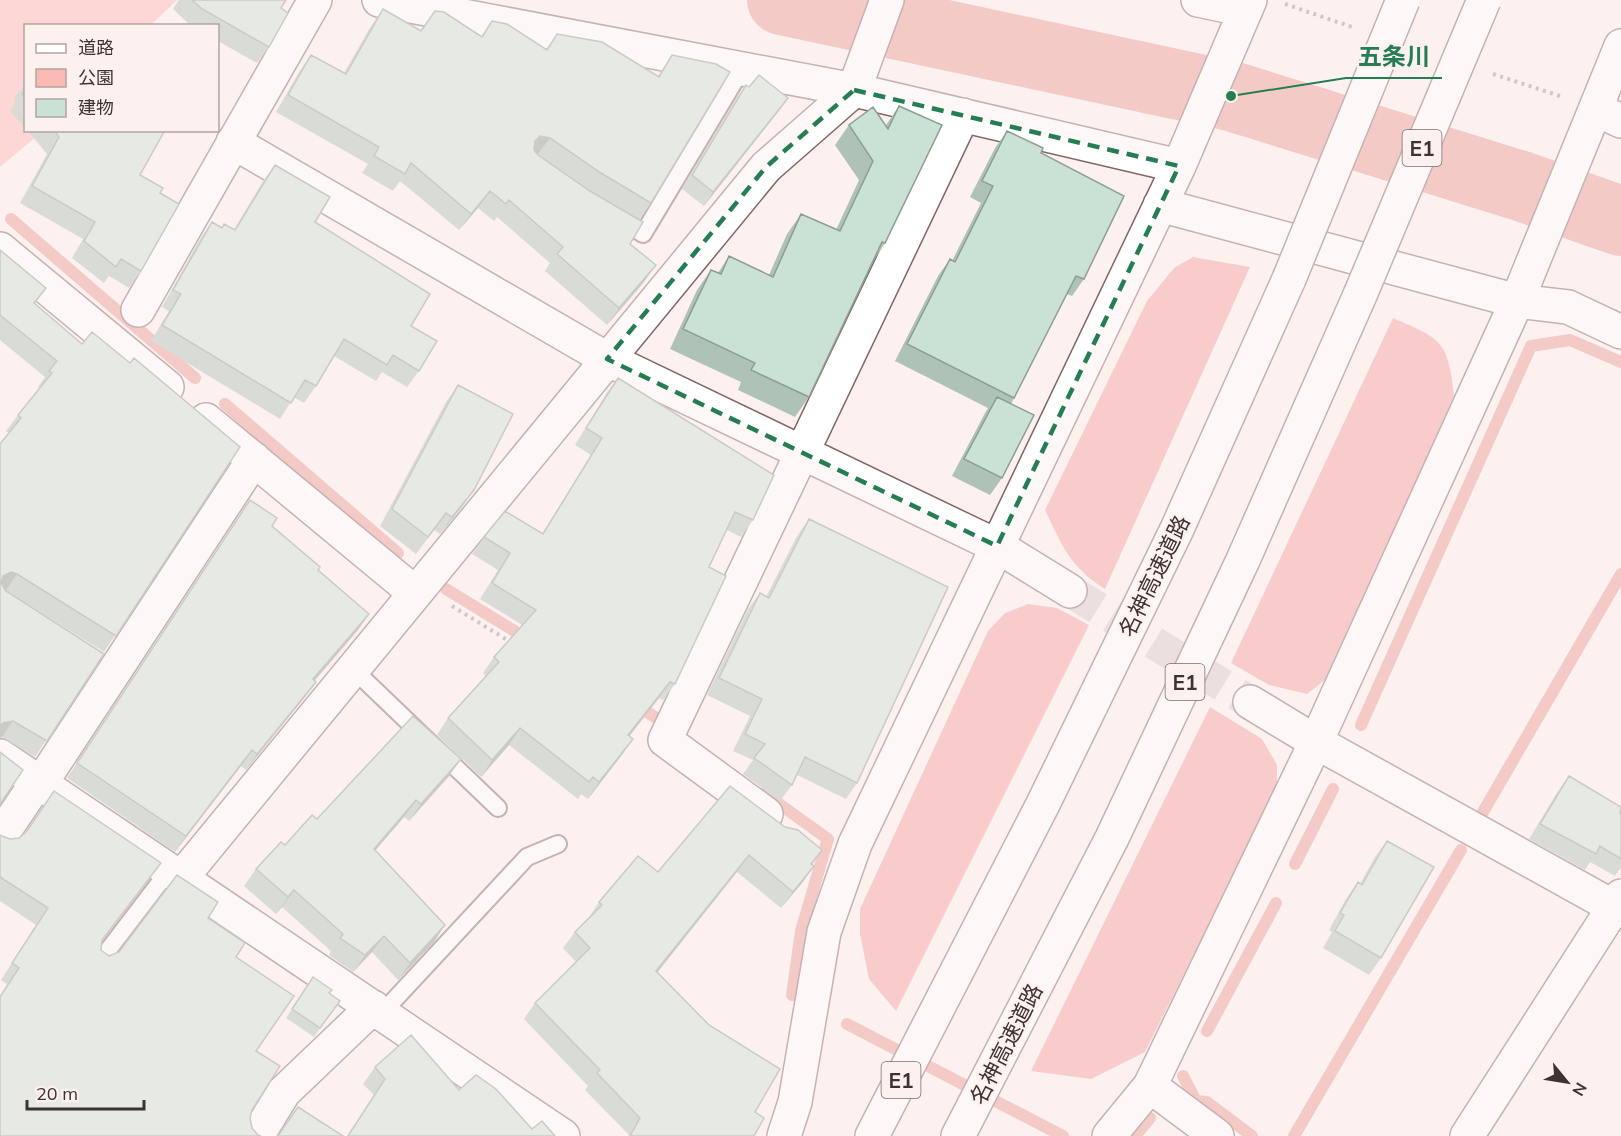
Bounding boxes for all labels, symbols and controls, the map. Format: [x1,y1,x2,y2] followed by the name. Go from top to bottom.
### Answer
[24,24,219,132] legend
[78,36,114,59] text: 道路
[1346,36,1442,78] callout: 五条川
[1358,41,1430,71] text: 五条川
[78,66,114,89] text: 公園
[78,96,114,119] text: 建物
[1402,130,1442,166] road number: E1
[1112,511,1196,641] street label: 名神高速道路
[1166,664,1204,700] road number: E1
[964,979,1048,1109] street label: 名神高速道路
[1537,1052,1597,1112] north arrow
[882,1062,920,1098] road number: E1
[27,1073,144,1111] scale bar
[1568,1079,1592,1100] text: N
[36,1082,78,1105] text: 20 m

